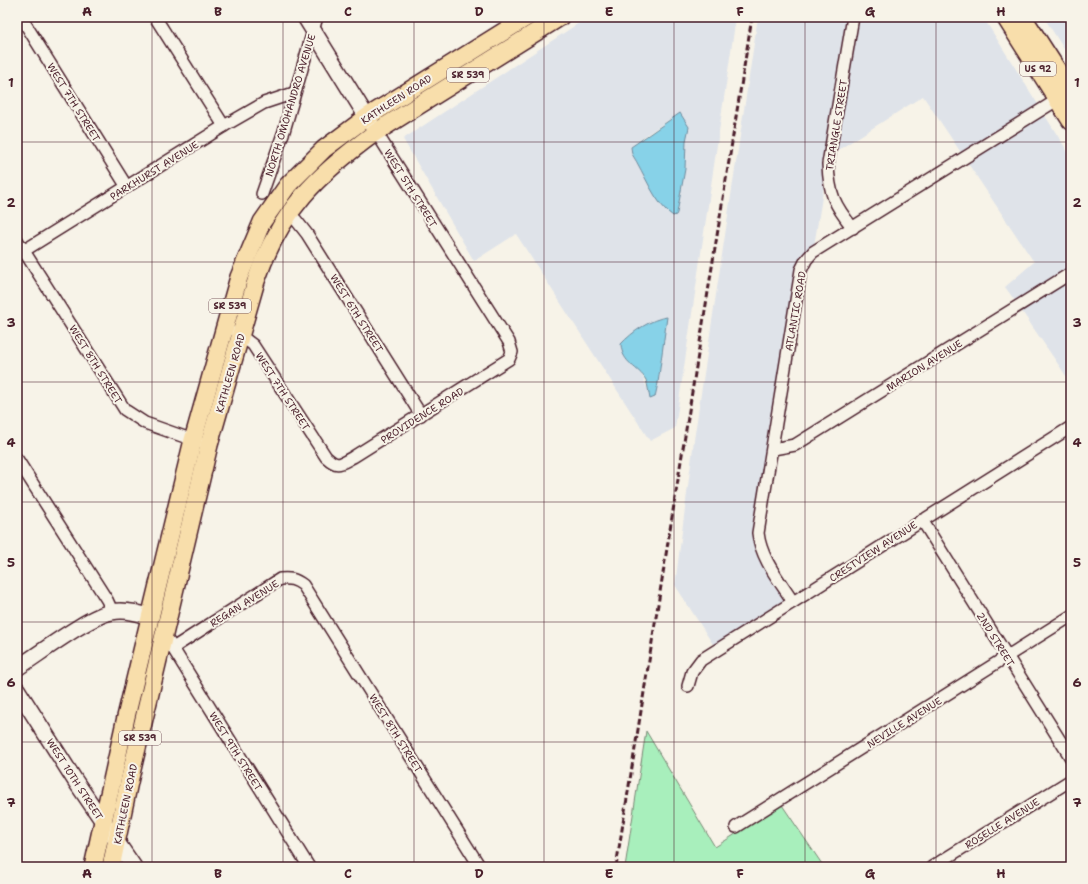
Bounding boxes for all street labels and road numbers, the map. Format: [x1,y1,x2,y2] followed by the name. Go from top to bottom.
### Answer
[263,32,318,178] street label: NORTH OMOHANDRO AVENUE
[44,60,103,144] street label: WEST 7TH STREET
[1020,62,1056,76] road number: US 92
[447,68,489,82] road number: SR 539
[358,71,434,127] street label: KATHLEEN ROAD
[823,79,850,171] street label: TRIANGLE STREET
[108,138,201,203] street label: PARKHURST AVENUE
[381,147,440,230] street label: WEST 5TH STREET
[782,270,809,352] street label: ATLANTIC ROAD
[327,272,386,355] street label: WEST 6TH STREET
[209,299,251,313] road number: SR 539
[66,322,125,406] street label: WEST 8TH STREET
[213,332,248,414] street label: KATHLEEN ROAD
[884,337,965,394] street label: MARION AVENUE
[253,350,313,433] street label: WEST 7TH STREET
[378,384,467,446] street label: PROVIDENCE ROAD
[827,518,920,585] street label: CRESTVIEW AVENUE
[207,577,281,630] street label: REGAN AVENUE
[974,610,1017,669] street label: 2ND STREET
[366,691,425,775] street label: WEST 8TH STREET
[864,694,944,751] street label: NEVILLE AVENUE
[206,709,265,793] street label: WEST 9TH STREET
[119,731,161,745] road number: SR 539
[43,736,106,822] street label: WEST 10TH STREET
[111,762,140,845] street label: KATHLEEN ROAD
[963,795,1042,852] street label: ROSELLE AVENUE

